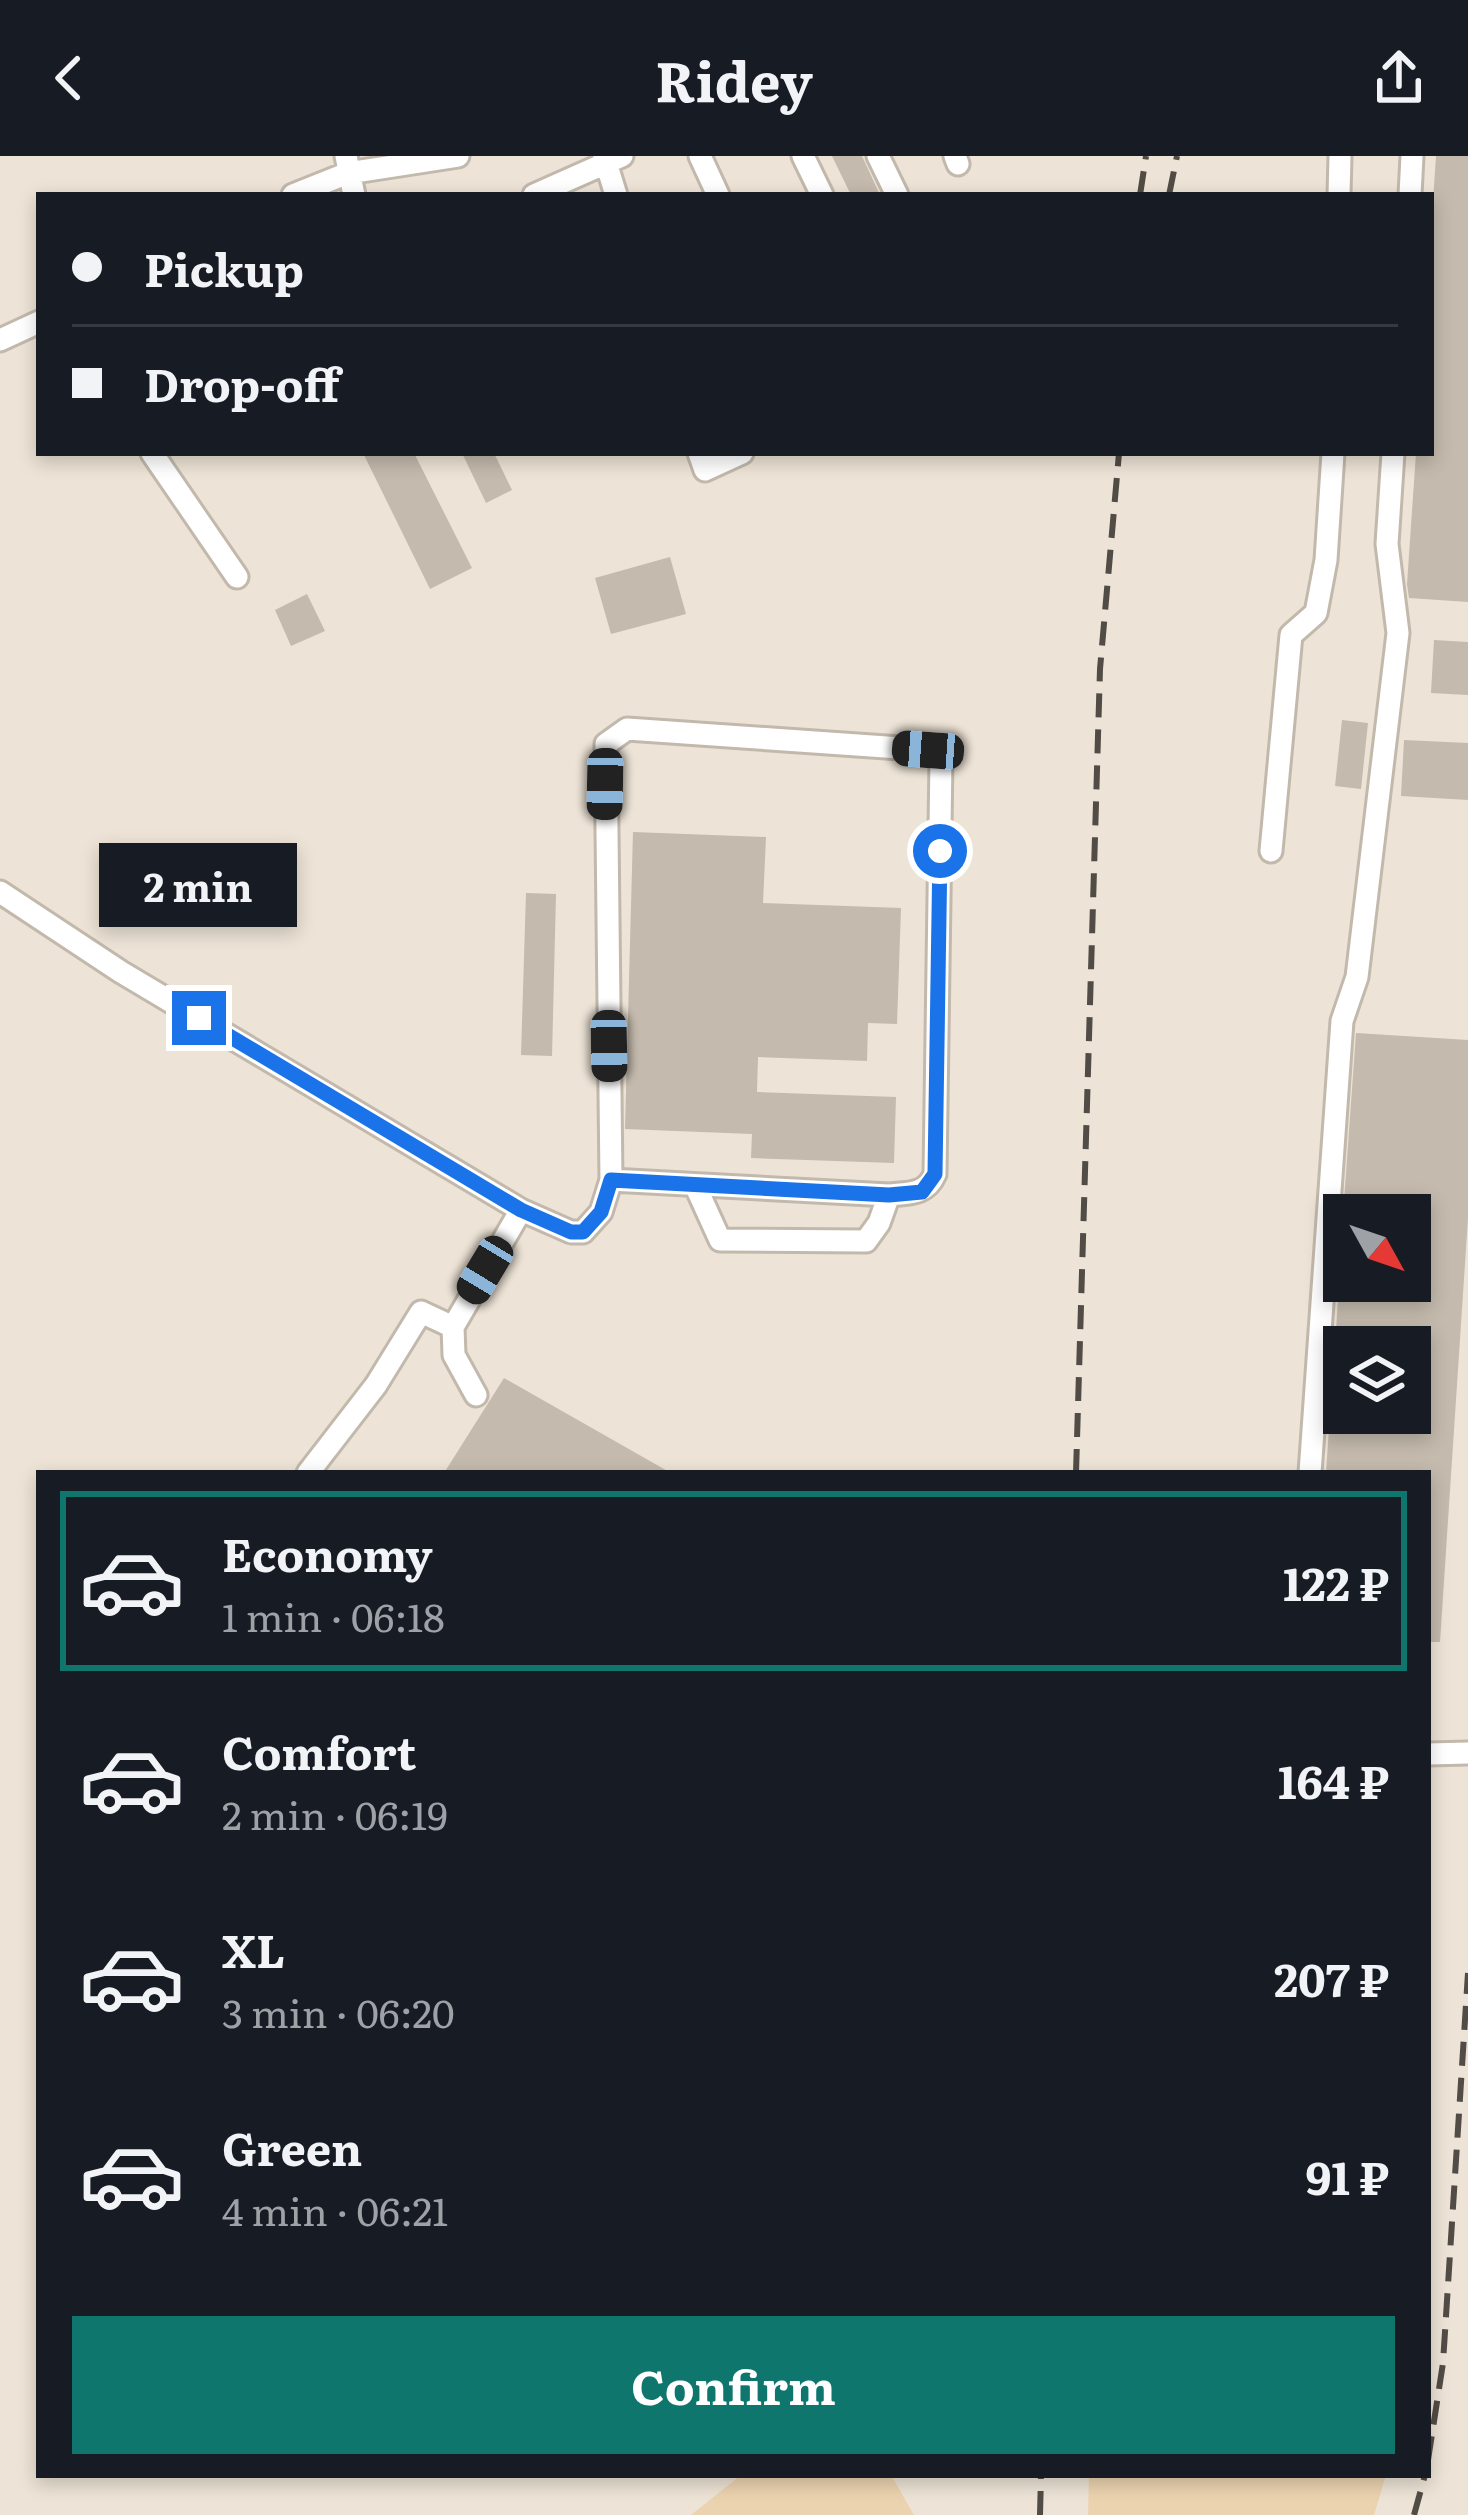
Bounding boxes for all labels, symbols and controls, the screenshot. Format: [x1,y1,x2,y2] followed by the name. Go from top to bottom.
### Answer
[655,38,813,119] text: Ridey
[36,45,102,111] icon: back
[1366,45,1432,111] icon: share
[144,234,304,301] text: Pickup
[144,349,340,416] text: Drop-off
[891,730,965,770] car
[586,748,624,820] car
[913,824,967,878] route start
[100,844,298,928] callout: 2 min
[144,856,252,914] text: 2 min
[172,991,226,1045] route end
[590,1010,628,1082] car
[1323,1194,1431,1302] north arrow
[1323,1194,1431,1434] map controls
[451,1230,519,1310] car
[1323,1326,1431,1434] button: layers
[222,1519,433,1586] text: Economy
[78,1527,186,1635] icon: car
[1283,1548,1389,1615] text: 122 ₽
[222,1586,445,1644] text: 1 min · 06:18
[222,1717,416,1784] text: Comfort
[78,1725,186,1833] icon: car
[1278,1746,1389,1813] text: 164 ₽
[222,1784,448,1842] text: 2 min · 06:19
[222,1915,285,1982] text: XL
[78,1923,186,2031] icon: car
[1274,1944,1389,2011] text: 207 ₽
[222,1982,455,2040] text: 3 min · 06:20
[222,2113,362,2180] text: Green
[78,2121,186,2229] icon: car
[1305,2142,1389,2209] text: 91 ₽
[222,2180,448,2238] text: 4 min · 06:21
[72,2316,1395,2454] button: Confirm

